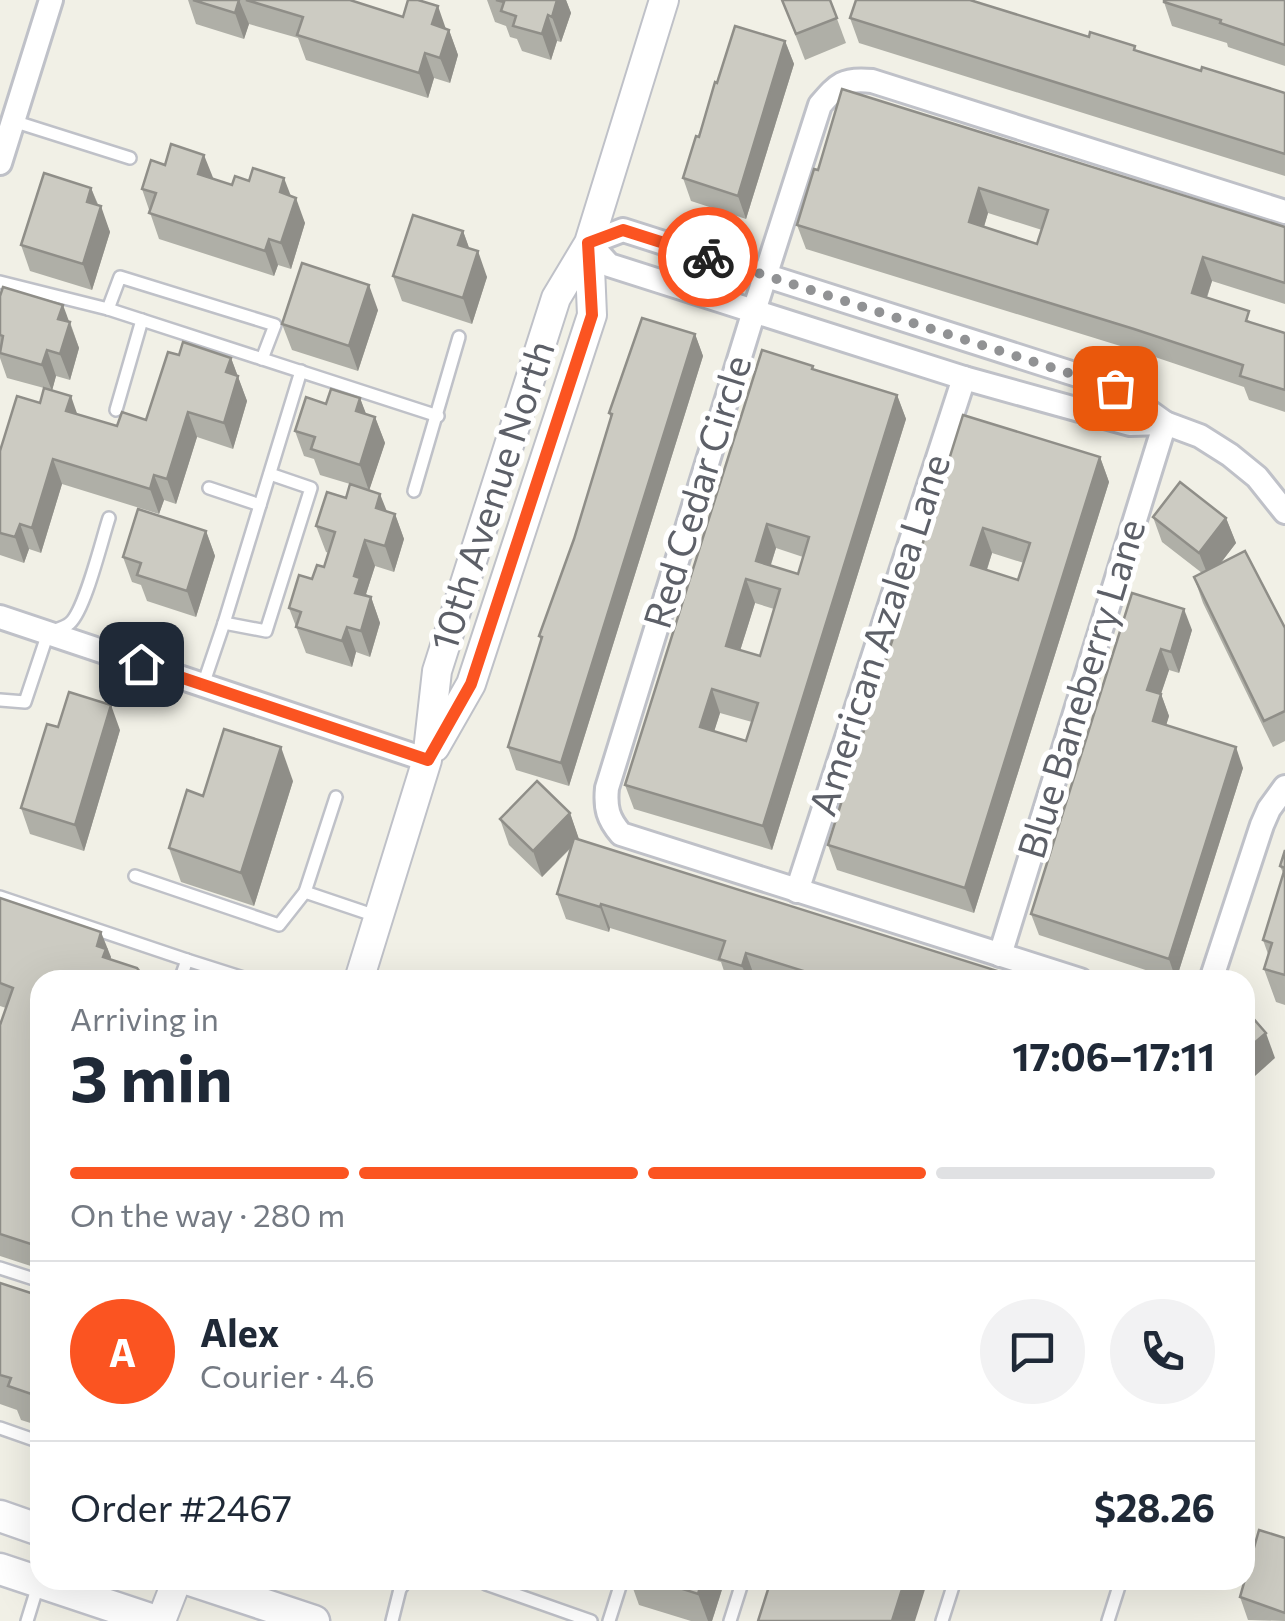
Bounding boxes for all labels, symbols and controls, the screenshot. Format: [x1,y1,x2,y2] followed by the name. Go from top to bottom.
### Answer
[658,207,758,307] courier
[681,230,736,285] icon: bike
[418,334,563,656] street label: 10th Avenue North
[1073,346,1158,431] pin
[632,349,759,633] street label: Red Cedar Circle
[1088,361,1143,416] icon: bag
[797,448,958,821] street label: American Azalea Lane
[1006,513,1154,864] street label: Blue Baneberry Lane
[99,622,184,707] pin
[114,637,169,692] icon: home
[70,998,219,1038] text: Arriving in
[1012,1032,1215,1079] text: 17:06–17:11
[70,1036,233,1115] text: 3 min
[70,1194,345,1234] text: On the way · 280 m
[980,1299,1085,1404] button: chat
[1110,1299,1215,1404] button: phone
[200,1308,279,1355] text: Alex
[109,1328,136,1375] text: A
[200,1355,375,1395] text: Courier · 4.6
[70,1483,292,1530] text: Order #2467
[1094,1483,1215,1530] text: $28.26

